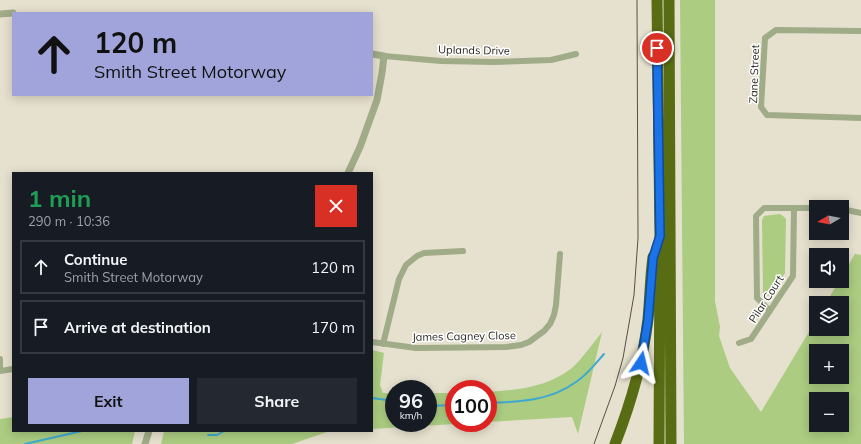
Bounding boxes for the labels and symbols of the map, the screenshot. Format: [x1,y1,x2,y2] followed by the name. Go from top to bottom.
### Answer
[640,31,674,65] pin
[438,42,510,58] street label: Uplands Drive
[746,44,762,104] street label: Zane Street
[809,200,849,240] north arrow
[745,273,787,325] street label: Pilar Court
[412,328,516,344] street label: James Cagney Close
[620,342,662,384] position arrow
[445,380,497,432] speed limit sign: 100

